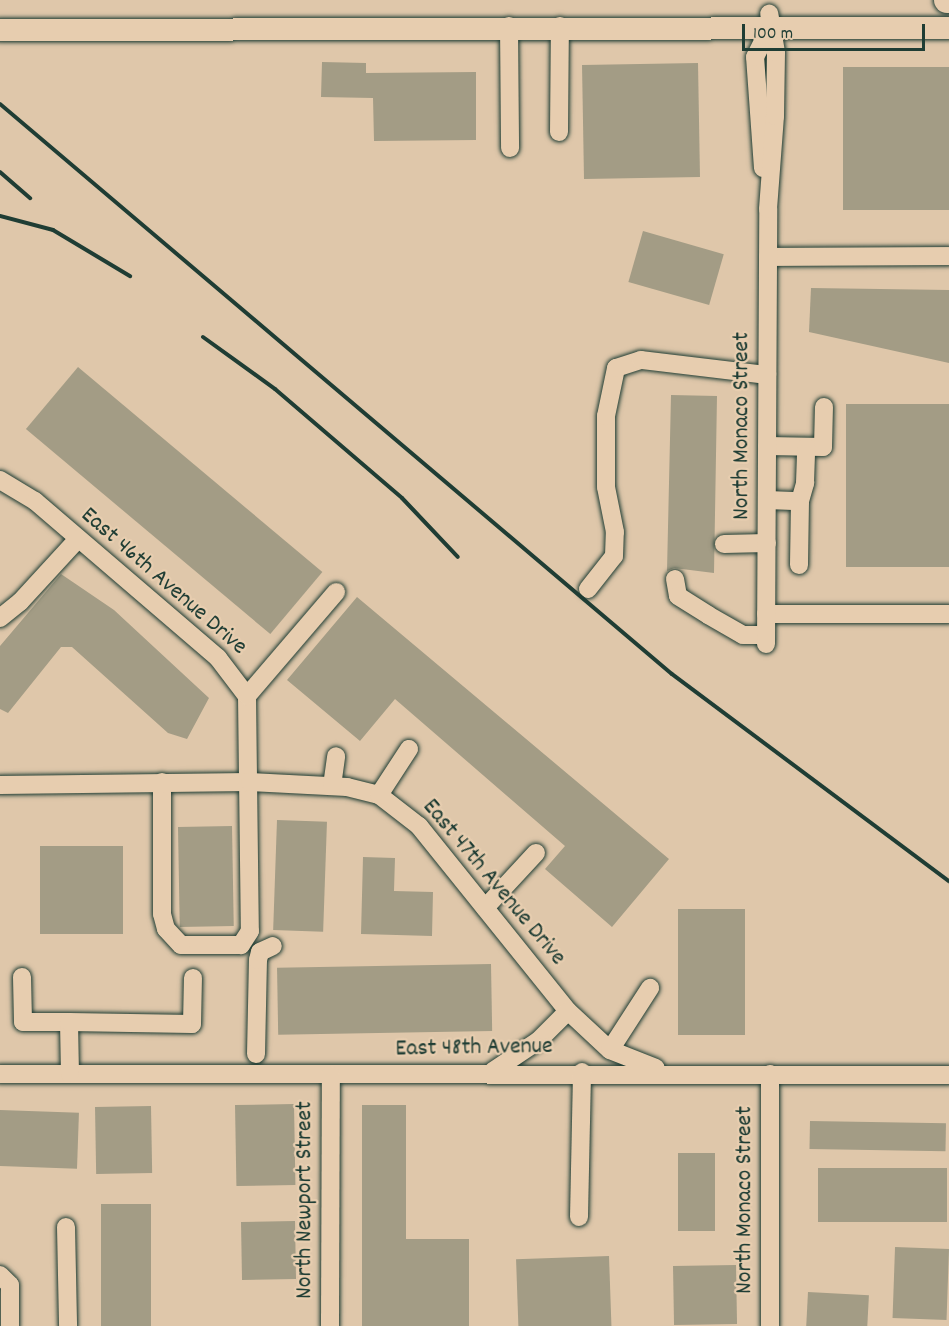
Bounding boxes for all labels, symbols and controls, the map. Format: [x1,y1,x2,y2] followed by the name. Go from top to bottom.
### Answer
[745,12,928,50] scale bar
[753,22,793,47] text: 100 m
[729,332,757,520] street label: North Monaco Street
[74,502,252,662] street label: East 46th Avenue Drive
[415,794,571,972] street label: East 47th Avenue Drive
[395,1033,553,1065] street label: East 48th Avenue
[292,1101,320,1299] street label: North Newport Street
[732,1106,760,1294] street label: North Monaco Street

